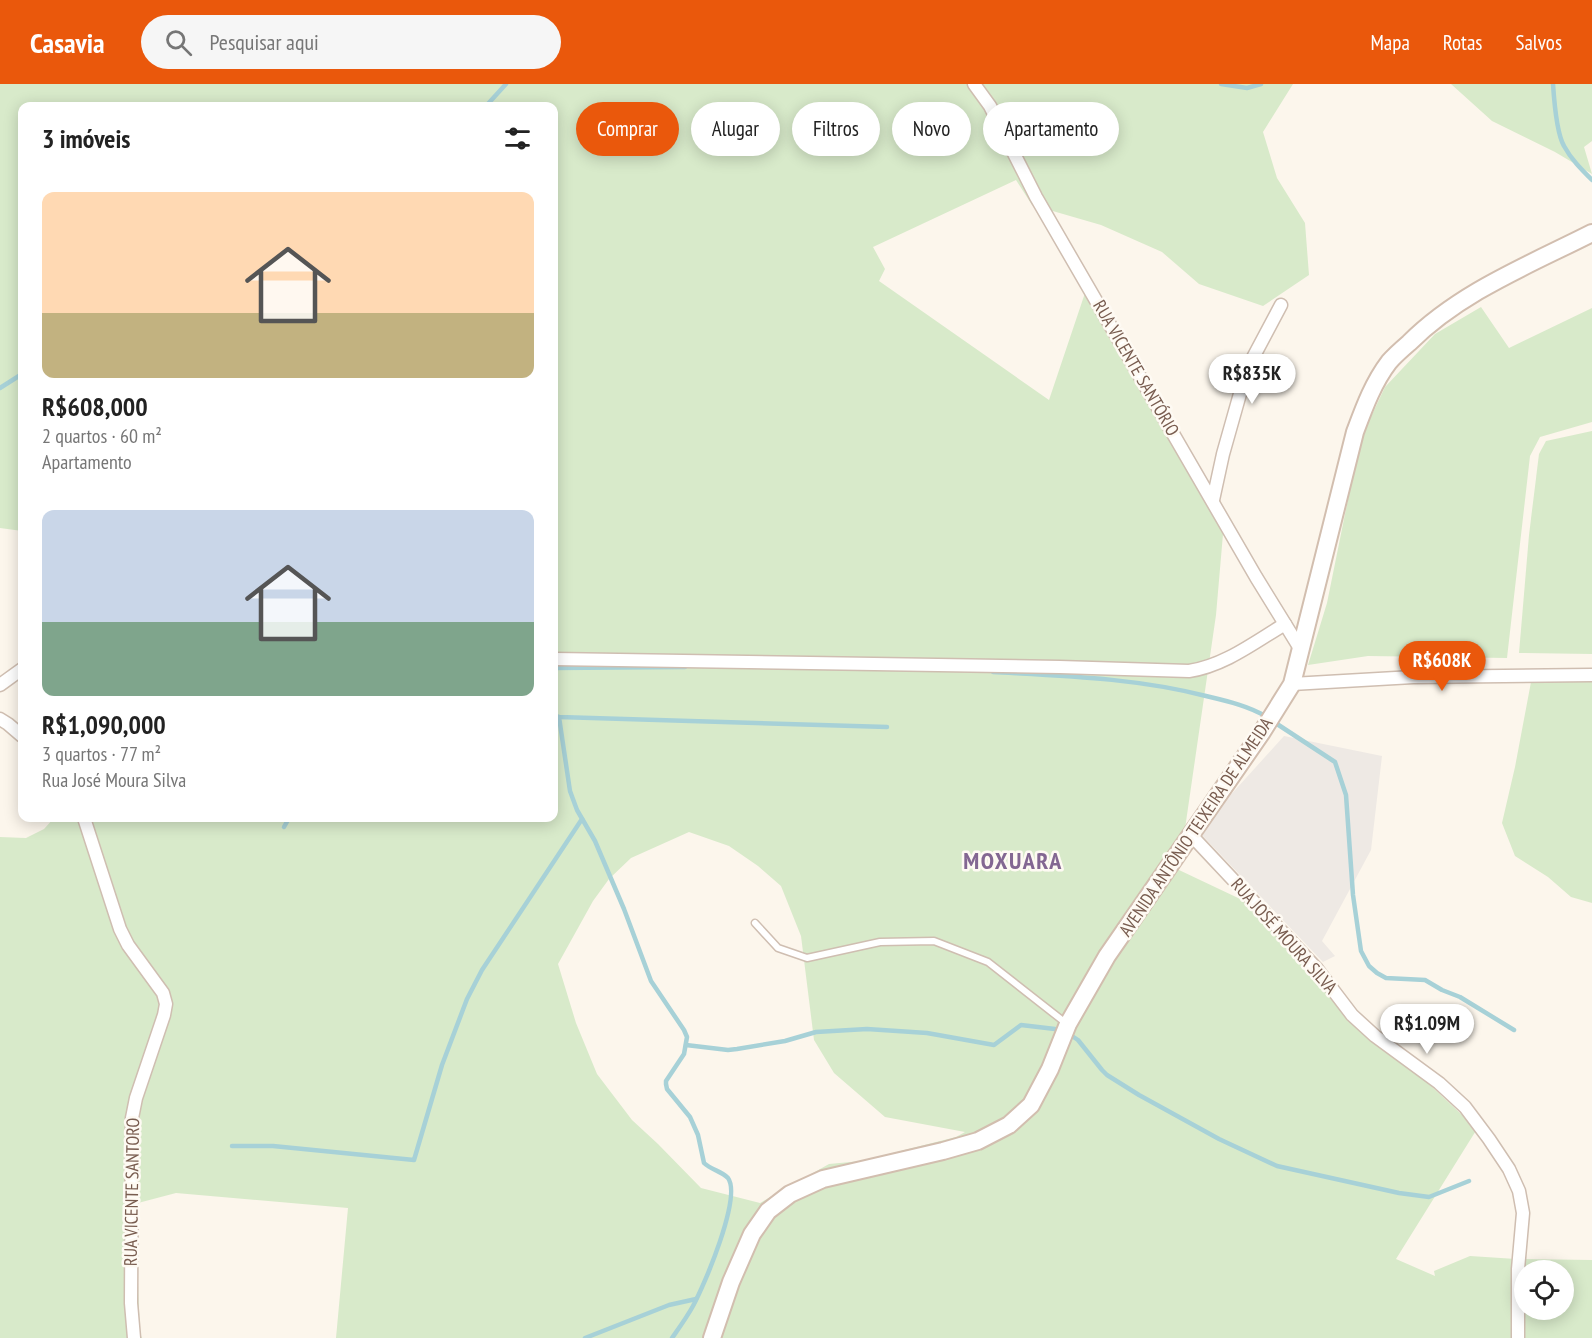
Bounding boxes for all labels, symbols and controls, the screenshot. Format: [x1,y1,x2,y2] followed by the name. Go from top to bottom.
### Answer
[141,15,561,69] search box
[30,24,105,61] text: Casavia
[162,26,195,59] icon: search
[210,28,319,56] text: Pesquisar aqui
[1370,29,1410,56] text: Mapa
[1443,29,1482,56] text: Rotas
[1515,29,1562,56] text: Salvos
[576,102,679,156] chip: Comprar
[691,102,780,156] chip: Alugar
[792,102,880,156] chip: Filtros
[892,102,971,156] chip: Novo
[983,102,1119,156] chip: Apartamento
[42,122,130,155] text: 3 imóveis
[501,122,534,155] icon: filters
[234,231,342,339] icon: home
[1088,296,1185,440] street label: RUA VICENTE SANTÓRIO
[1203,354,1301,405] pin: R$835K
[1223,360,1281,386] text: R$835K
[42,390,148,423] text: R$608,000
[42,423,162,449] text: 2 quartos · 60 m²
[42,449,132,475] text: Apartamento
[234,549,342,657] icon: home
[1393,641,1491,692] pin: R$608K
[1413,647,1471,673] text: R$608K
[42,708,166,741] text: R$1,090,000
[1114,713,1278,940] street label: AVENIDA ANTÔNIO TEIXEIRA DE ALMEIDA
[42,741,161,767] text: 3 quartos · 77 m²
[42,767,186,793] text: Rua José Moura Silva
[963,845,1063,876] district label: MOXUARA
[1226,873,1343,999] street label: RUA JOSÉ MOURA SILVA
[1372,1004,1482,1055] pin: R$1.09M
[1394,1010,1460,1036] text: R$1.09M
[119,1118,144,1266] street label: RUA VICENTE SANTORO
[1514,1260,1574,1320] map controls
[1514,1260,1574,1320] button: locate

